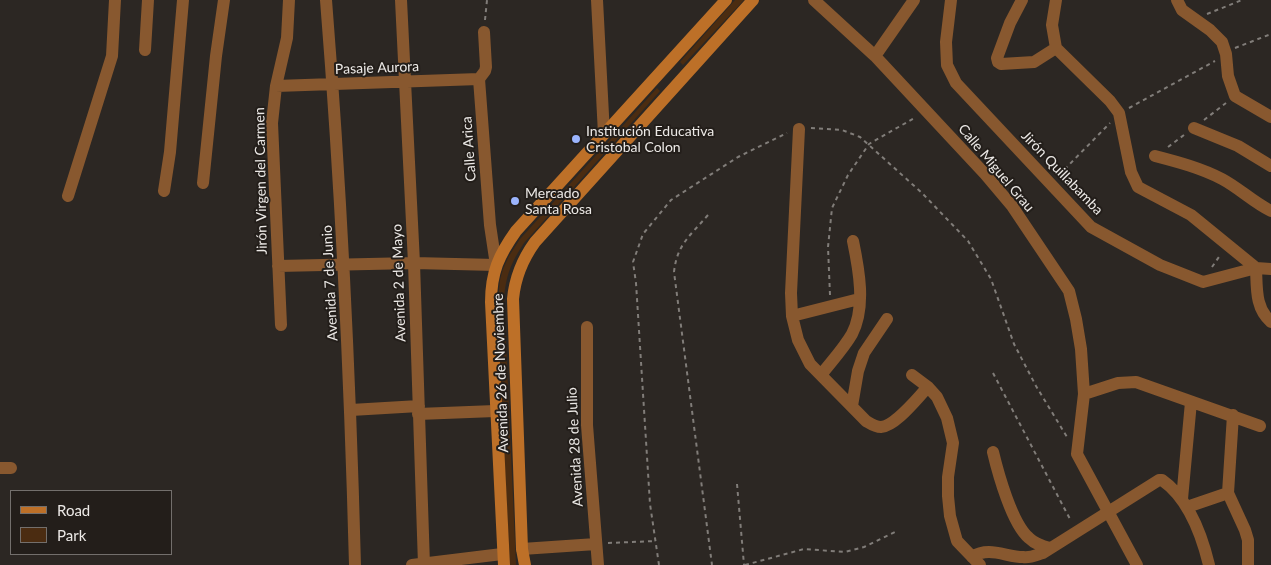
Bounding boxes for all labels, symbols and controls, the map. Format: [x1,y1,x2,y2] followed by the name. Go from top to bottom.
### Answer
[335,58,419,78] street label: Pasaje Aurora
[251,107,271,255] street label: Jirón Virgen del Carmen
[458,116,480,182] street label: Calle Arica
[954,121,1038,215] street label: Calle Miguel Grau
[586,123,714,156] place label: Institución Educativa Cristobal Colon
[1018,128,1106,218] street label: Jirón Quillabamba
[570,133,582,145] marker: Institución Educativa Cristobal Colon
[525,185,592,218] place label: Mercado Santa Rosa
[509,195,521,207] marker: Mercado Santa Rosa
[389,224,409,342] street label: Avenida 2 de Mayo
[319,225,341,341] street label: Avenida 7 de Junio
[490,293,512,453] street label: Avenida 26 de Noviembre
[563,387,587,507] street label: Avenida 28 de Julio
[10,490,172,555] legend
[57,501,90,519] text: Road
[57,526,86,544] text: Park

